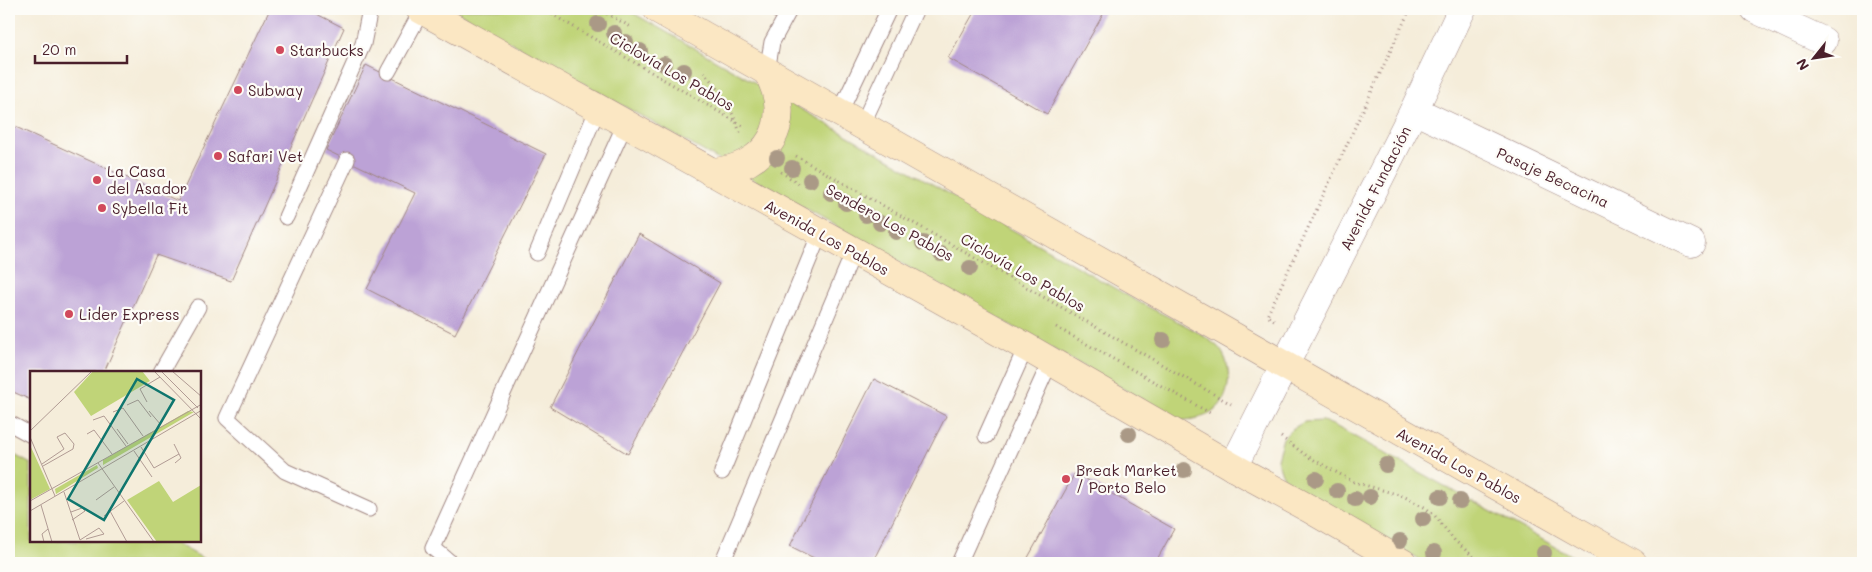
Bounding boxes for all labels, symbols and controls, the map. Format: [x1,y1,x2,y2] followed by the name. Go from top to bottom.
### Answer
[606,27,738,115] street label: Ciclovía Los Pablos
[35,32,128,64] scale bar
[1790,32,1840,82] north arrow
[42,39,76,59] text: 20 m
[290,40,364,60] place label: Starbucks
[274,44,286,56] marker: Starbucks
[1791,55,1813,74] text: N
[248,80,303,100] place label: Subway
[232,84,244,96] marker: Subway
[1335,122,1415,254] street label: Avenida Fundación
[1493,142,1613,212] street label: Pasaje Becacina
[228,146,303,166] place label: Safari Vet
[212,150,224,162] marker: Safari Vet
[107,161,187,198] place label: La Casa del Asador
[91,174,103,186] marker: La Casa del Asador
[823,179,957,265] street label: Sendero Los Pablos
[761,194,893,280] street label: Avenida Los Pablos
[112,198,188,218] place label: Sybella Fit
[96,202,108,214] marker: Sybella Fit
[957,228,1089,316] street label: Ciclovía Los Pablos
[79,304,180,324] place label: Lider Express
[63,308,75,320] marker: Lider Express
[30,371,201,542] inset map
[1393,422,1525,508] street label: Avenida Los Pablos
[1076,460,1177,497] place label: Break Market / Porto Belo
[1060,473,1072,485] marker: Break Market / Porto Belo

